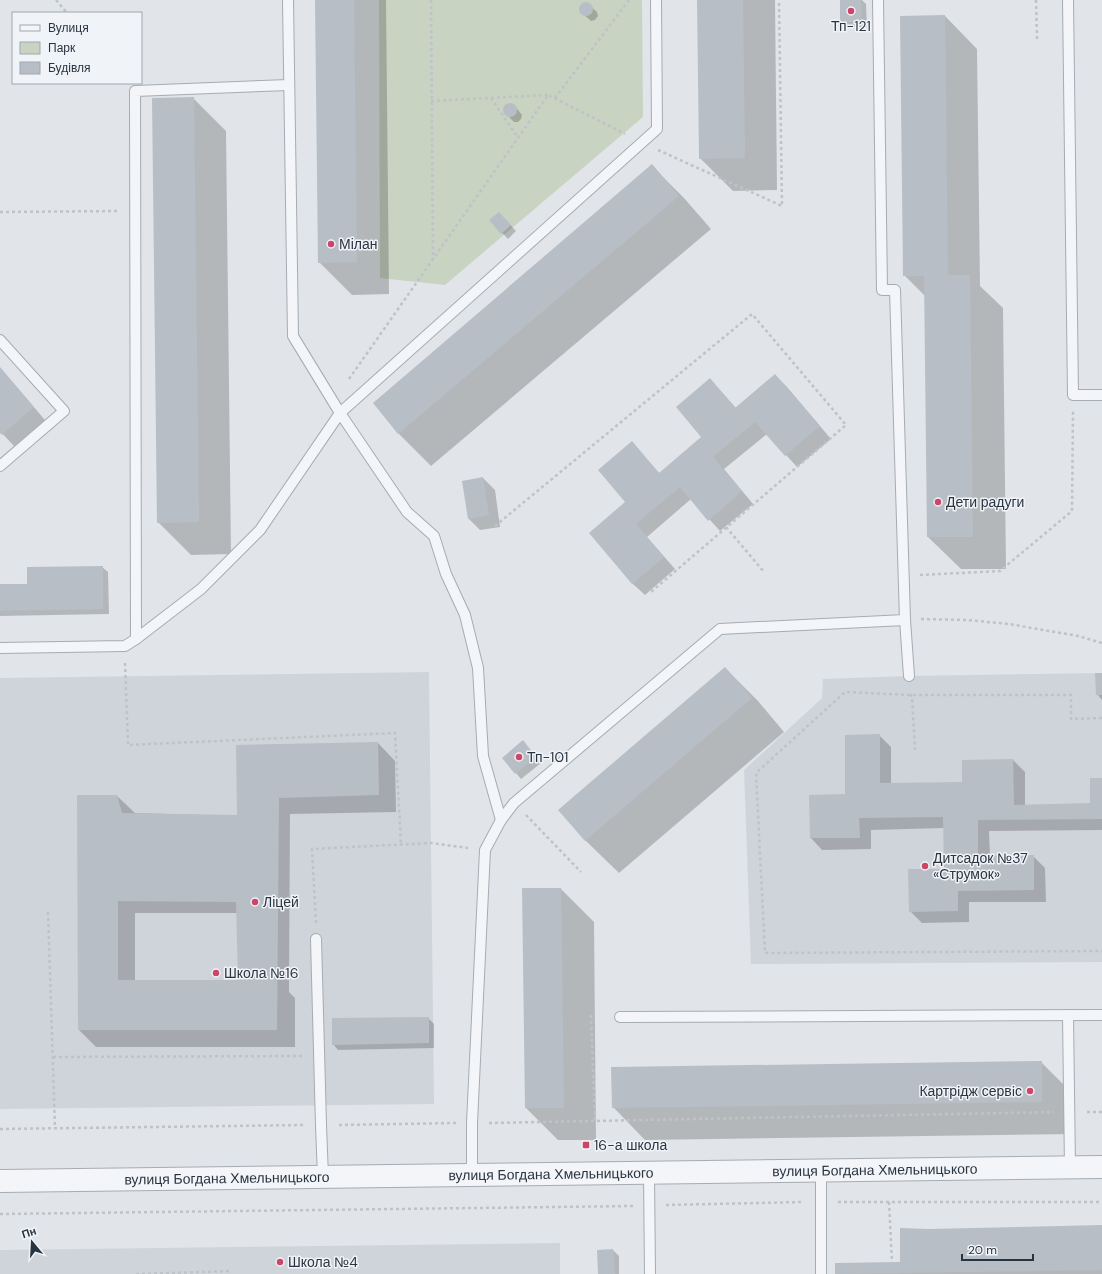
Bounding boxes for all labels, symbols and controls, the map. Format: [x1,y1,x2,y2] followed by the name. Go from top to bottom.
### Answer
[846,6,856,16] marker: Тп-121
[12,12,142,84] legend
[831,17,871,35] place label: Тп-121
[48,20,89,36] text: Вулиця
[48,40,76,56] text: Парк
[48,60,90,76] text: Будівля
[339,235,377,253] place label: Мілан
[326,239,336,249] marker: Мілан
[946,493,1024,511] place label: Дети радуги
[933,497,943,507] marker: Дети радуги
[527,748,568,766] place label: Тп-101
[514,752,524,762] marker: Тп-101
[933,849,1028,883] place label: Дитсадок №37 «Струмок»
[920,861,930,871] marker: Дитсадок №37 «Струмок»
[263,893,299,911] place label: Ліцей
[250,897,260,907] marker: Ліцей
[224,964,298,982] place label: Школа №16
[211,968,221,978] marker: Школа №16
[919,1082,1022,1100] place label: Картрiдж сервiс
[1025,1086,1035,1096] marker: Картрiдж сервiс
[594,1136,667,1154] place label: 16-а школа
[581,1140,591,1150] marker: 16-а школа
[772,1160,978,1180] street label: вулиця Богдана Хмельницького
[448,1164,654,1184] street label: вулиця Богдана Хмельницького
[124,1168,330,1188] street label: вулиця Богдана Хмельницького
[12,1222,52,1262] north arrow
[20,1224,38,1241] text: Пн
[962,1236,1033,1262] scale bar
[968,1242,997,1258] text: 20 m
[288,1253,358,1271] place label: Школа №4
[275,1257,285,1267] marker: Школа №4

